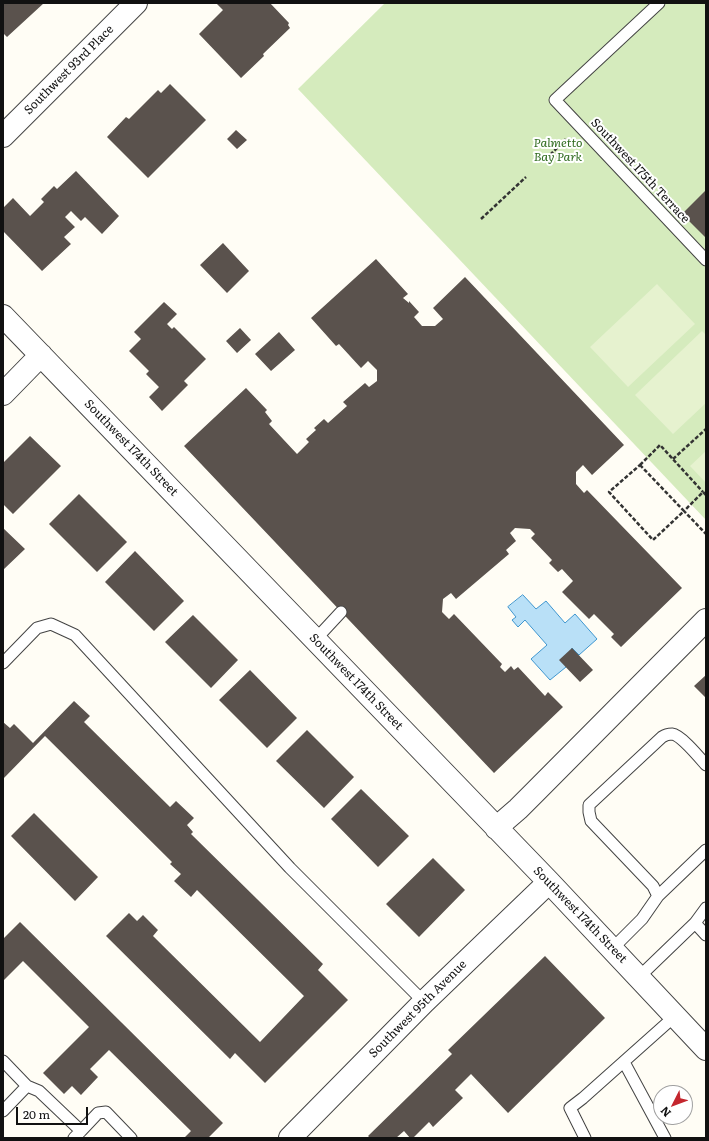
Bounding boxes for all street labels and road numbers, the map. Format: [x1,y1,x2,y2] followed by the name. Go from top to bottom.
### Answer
[21,22,117,118] street label: Southwest 93rd Place
[588,116,692,226] street label: Southwest 175th Terrace
[81,397,181,499] street label: Southwest 174th Street
[306,631,406,733] street label: Southwest 174th Street
[530,864,630,966] street label: Southwest 174th Street
[366,957,470,1061] street label: Southwest 95th Avenue

